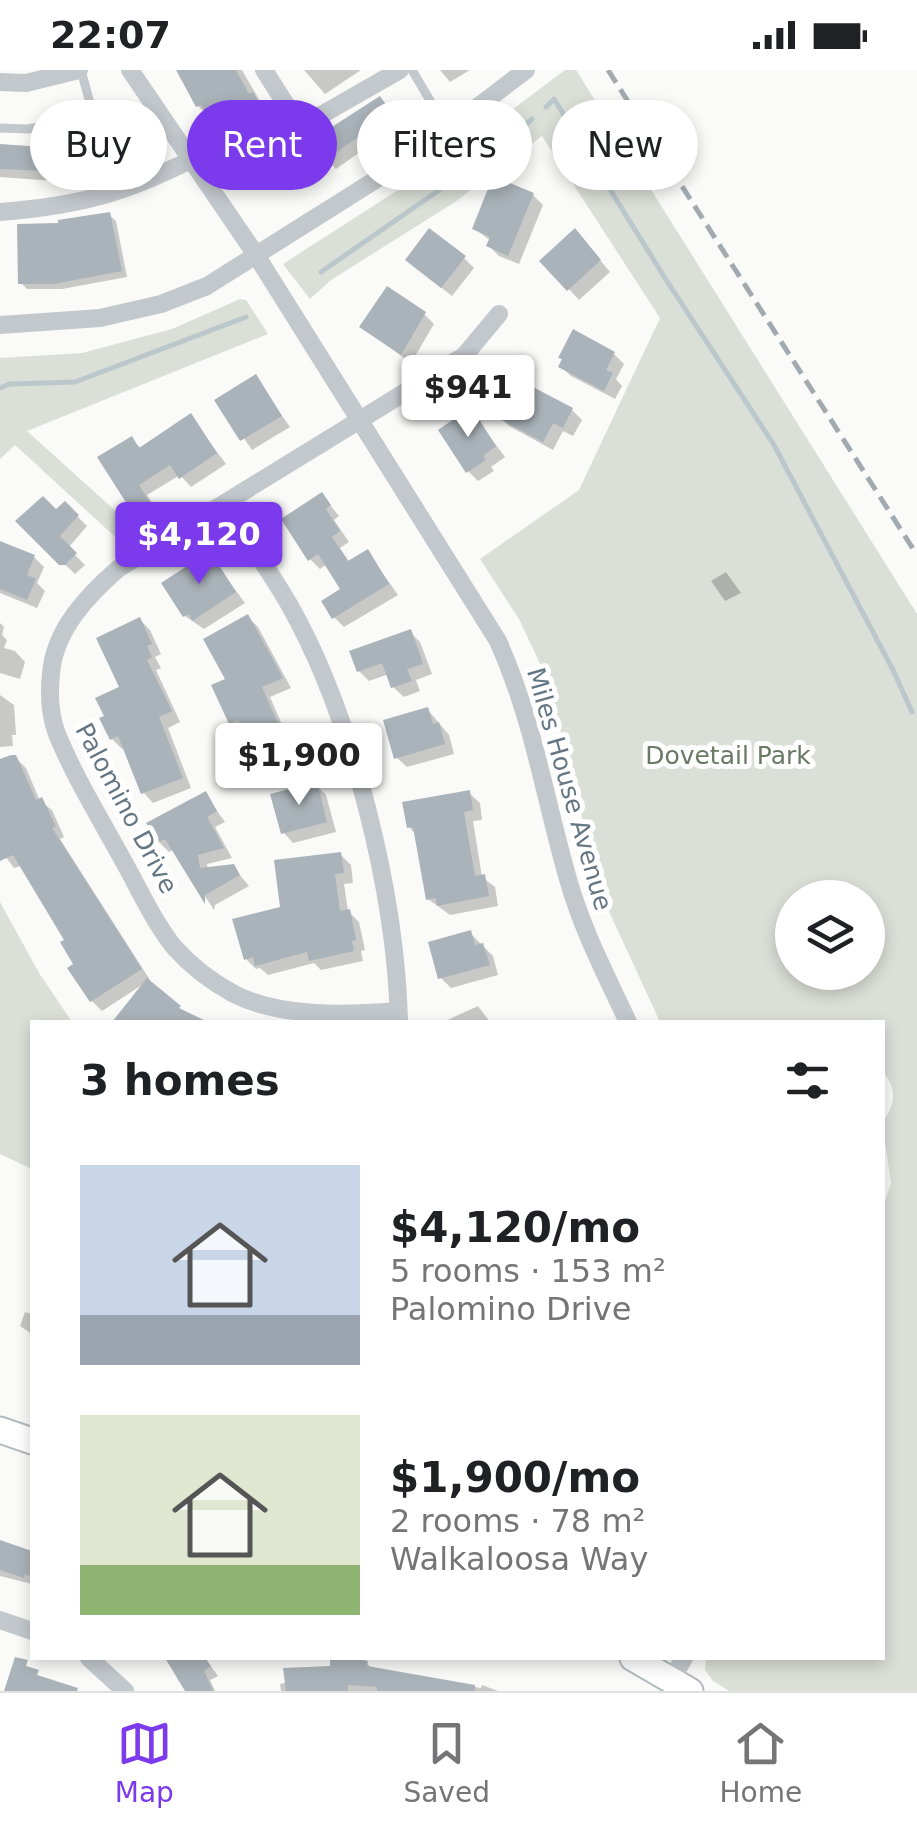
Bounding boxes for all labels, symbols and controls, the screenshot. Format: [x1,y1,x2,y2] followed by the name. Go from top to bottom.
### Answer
[50,13,171,57] text: 22:07
[30,100,167,190] chip: Buy
[187,100,337,190] chip: Rent
[357,100,532,190] chip: Filters
[552,100,698,190] chip: New
[409,355,527,440] pin: $941
[423,368,513,406] text: $941
[118,502,280,587] pin: $4,120
[137,515,261,553] text: $4,120
[521,665,618,914] street label: Miles House Avenue
[69,718,184,898] street label: Palomino Drive
[218,723,380,808] pin: $1,900
[237,736,361,774] text: $1,900
[645,741,811,770] park label: Dovetail Park
[775,880,885,990] map controls
[775,880,885,990] button: layers
[780,1053,835,1108] icon: filters
[80,1056,280,1105] text: 3 homes
[390,1203,640,1252] text: $4,120/mo
[160,1205,280,1325] icon: home
[390,1252,666,1290] text: 5 rooms · 153 m²
[390,1290,631,1328] text: Palomino Drive
[390,1453,640,1502] text: $1,900/mo
[160,1455,280,1575] icon: home
[390,1502,645,1540] text: 2 rooms · 78 m²
[390,1540,648,1578] text: Walkaloosa Way
[115,1716,174,1809] tab: Map
[403,1716,490,1809] tab: Saved
[720,1716,802,1809] tab: Home

